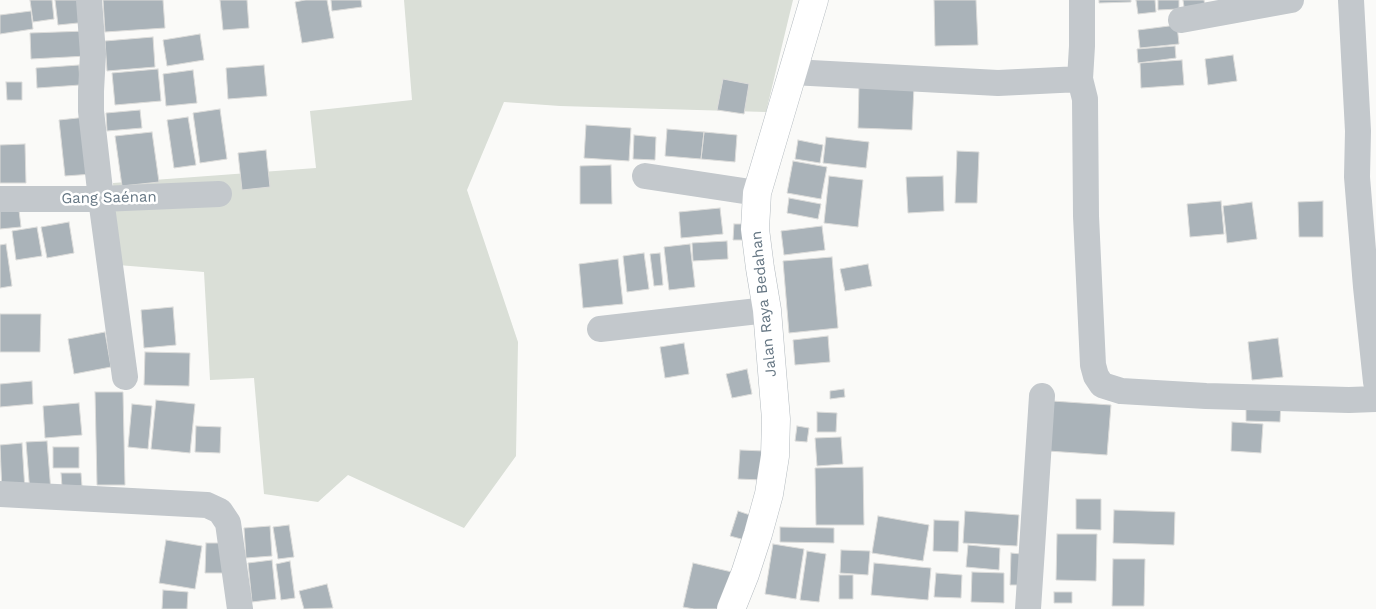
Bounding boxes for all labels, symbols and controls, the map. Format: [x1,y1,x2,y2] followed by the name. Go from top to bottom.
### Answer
[61,188,157,208] street label: Gang Saénan
[747,230,781,378] street label: Jalan Raya Bedahan

